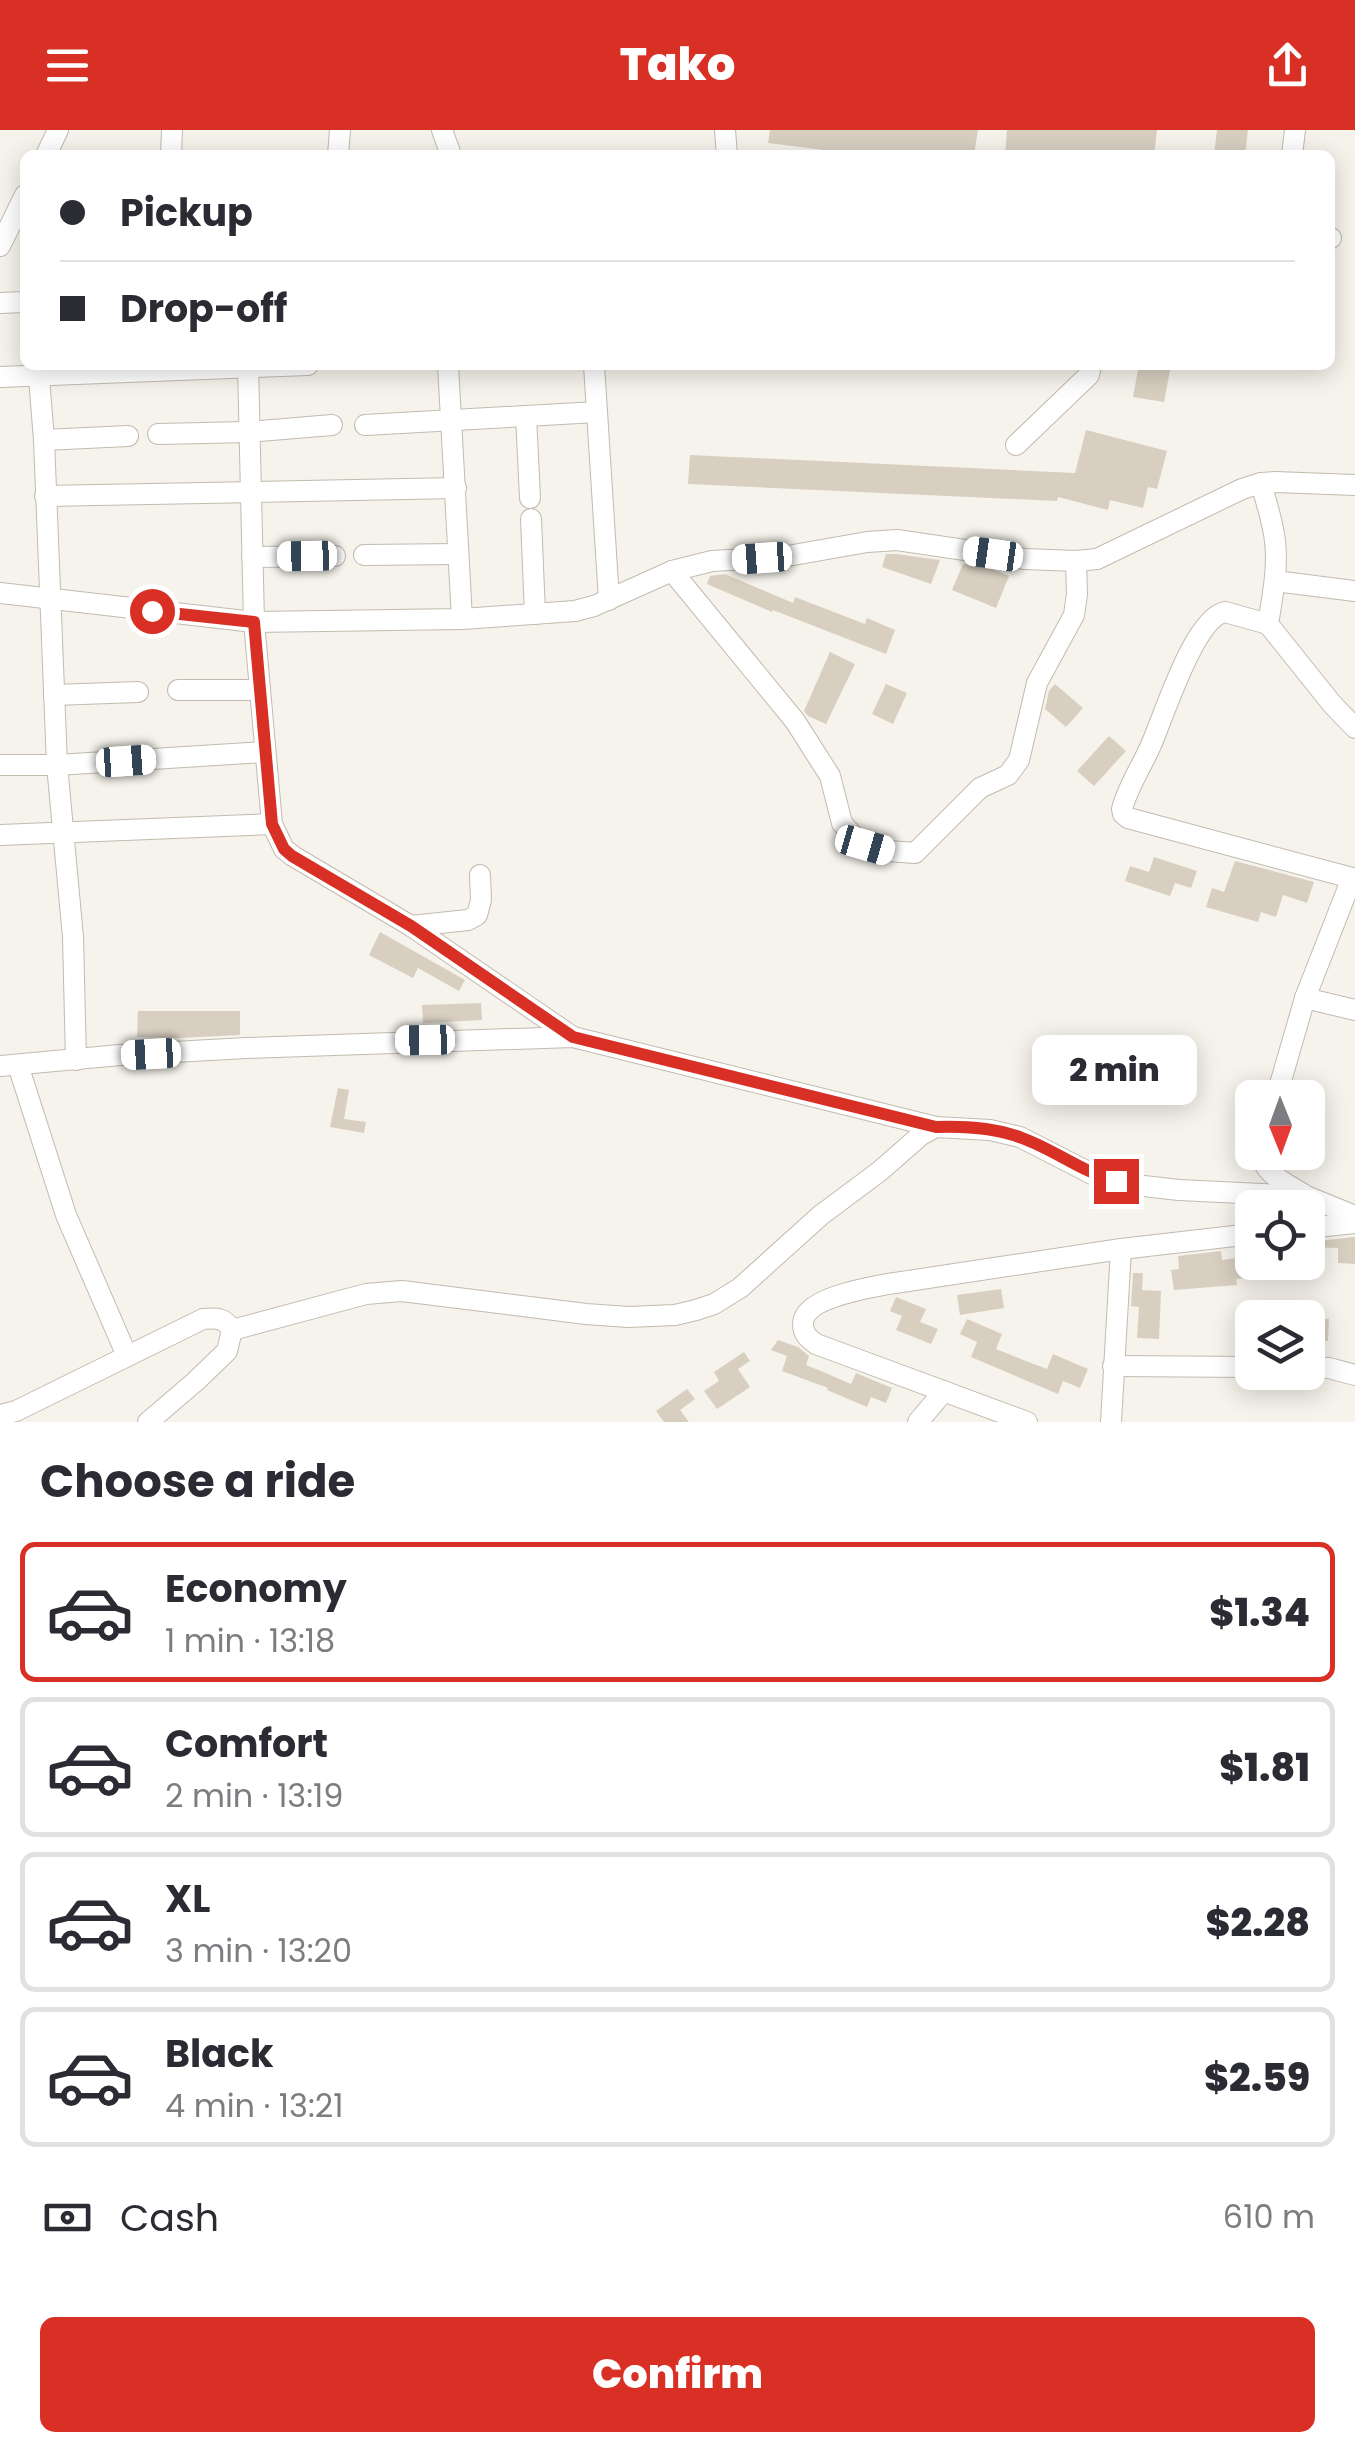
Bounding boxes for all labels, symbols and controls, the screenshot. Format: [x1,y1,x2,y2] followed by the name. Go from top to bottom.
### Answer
[620,33,735,96] text: Tako
[40,38,95,93] icon: menu
[1260,38,1315,93] icon: share
[120,186,253,239] text: Pickup
[120,282,288,335] text: Drop-off
[961,535,1025,573] car
[277,540,337,572] car
[731,541,793,575] car
[130,589,175,634] route start
[95,744,157,778] car
[832,822,898,868] car
[395,1024,455,1056] car
[1034,1036,1198,1106] callout: 2 min
[120,1037,182,1071] car
[1069,1047,1160,1092] text: 2 min
[1235,1080,1325,1170] north arrow
[1235,1080,1325,1390] map controls
[1094,1159,1139,1204] route end
[1235,1190,1325,1280] button: locate
[1235,1300,1325,1390] button: layers
[40,1450,355,1513] text: Choose a ride
[165,1562,347,1615] text: Economy
[45,1567,135,1657] icon: car
[1209,1586,1310,1639] text: $1.34
[165,1618,335,1663] text: 1 min · 13:18
[165,1717,328,1770] text: Comfort
[45,1722,135,1812] icon: car
[1219,1741,1310,1794] text: $1.81
[165,1773,343,1818] text: 2 min · 13:19
[165,1872,210,1925] text: XL
[45,1877,135,1967] icon: car
[1205,1896,1310,1949] text: $2.28
[165,1928,352,1973] text: 3 min · 13:20
[165,2027,274,2080] text: Black
[45,2032,135,2122] icon: car
[1204,2051,1310,2104] text: $2.59
[165,2083,343,2128] text: 4 min · 13:21
[40,2190,95,2245] icon: cash
[120,2191,219,2244] text: Cash
[1223,2194,1315,2239] text: 610 m
[40,2317,1315,2432] button: Confirm

